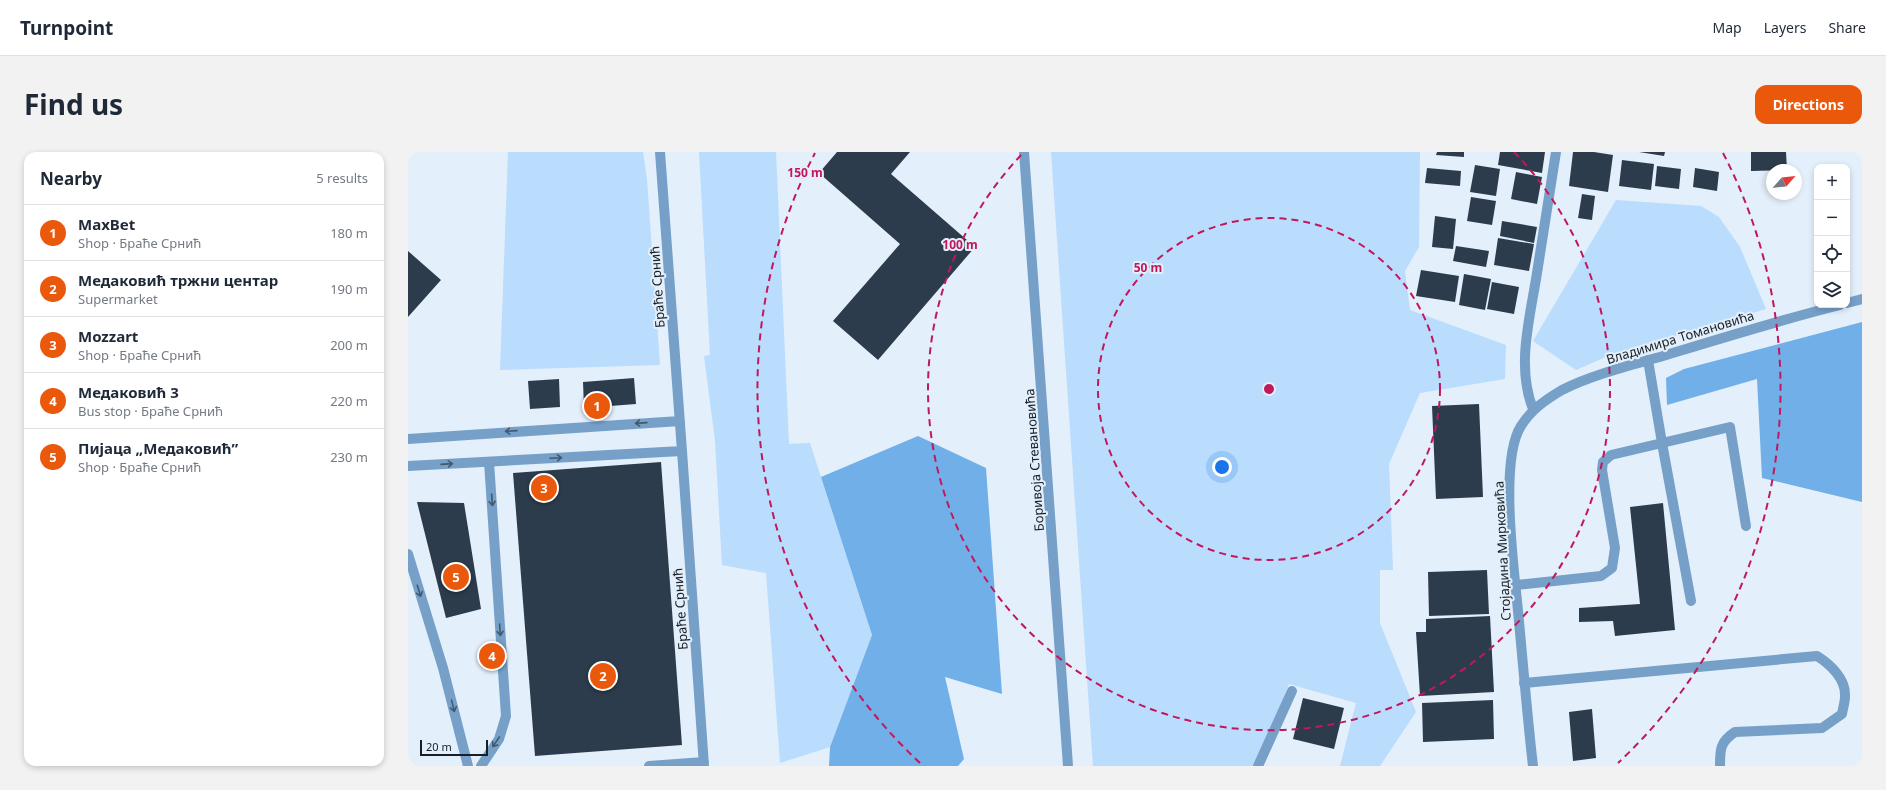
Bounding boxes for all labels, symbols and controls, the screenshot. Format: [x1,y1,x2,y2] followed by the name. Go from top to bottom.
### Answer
[20,15,113,41] text: Turnpoint
[1713,18,1742,37] text: Map
[1764,18,1806,37] text: Layers
[1828,18,1866,37] text: Share
[24,85,123,123] text: Find us
[1755,85,1862,124] button: Directions
[787,164,823,181] text: 150 m
[1766,164,1802,200] north arrow
[1814,164,1850,308] map controls
[1814,164,1850,200] button: +
[40,167,102,190] text: Nearby
[316,169,368,187] text: 5 results
[1814,200,1850,236] button: −
[78,214,135,234] text: MaxBet
[49,224,57,242] text: 1
[330,224,368,242] text: 180 m
[78,234,201,252] text: Shop · Браће Срнић
[942,236,978,253] text: 100 m
[1814,236,1850,272] button: locate
[645,245,669,329] street label: Браће Срнић
[1134,259,1162,276] text: 50 m
[78,270,278,290] text: Медаковић тржни центар
[1814,272,1850,308] button: layers
[49,280,57,298] text: 2
[330,280,368,298] text: 190 m
[78,290,158,308] text: Supermarket
[1604,306,1756,368] street label: Владимира Томановића
[78,326,138,346] text: Mozzart
[49,336,57,354] text: 3
[330,336,368,354] text: 200 m
[78,346,201,364] text: Shop · Браће Срнић
[78,382,179,402] text: Медаковић 3
[1262,382,1276,396] centre of rings
[1020,388,1048,532] street label: Боривоја Стевановића
[584,391,610,421] pin: 1
[49,392,57,410] text: 4
[330,392,368,410] text: 220 m
[78,402,223,420] text: Bus stop · Браће Срнић
[635,420,648,427] one-way arrow
[505,428,518,435] one-way arrow
[78,438,238,458] text: Пијаца „Медаковић”
[49,448,57,466] text: 5
[330,448,368,466] text: 230 m
[549,454,562,462] one-way arrow
[1212,457,1232,477] your location
[78,458,201,476] text: Shop · Браће Срнић
[440,460,453,467] one-way arrow
[531,473,557,503] pin: 3
[1489,481,1515,621] street label: Стојадина Мирковића
[488,494,495,507] one-way arrow
[443,562,469,592] pin: 5
[668,567,692,651] street label: Браће Срнић
[416,584,423,597] one-way arrow
[497,623,504,636] one-way arrow
[479,641,505,671] pin: 4
[590,661,616,691] pin: 2
[449,699,457,712] one-way arrow
[492,737,500,748] one-way arrow
[420,738,488,757] scale bar
[426,739,452,754] text: 20 m

